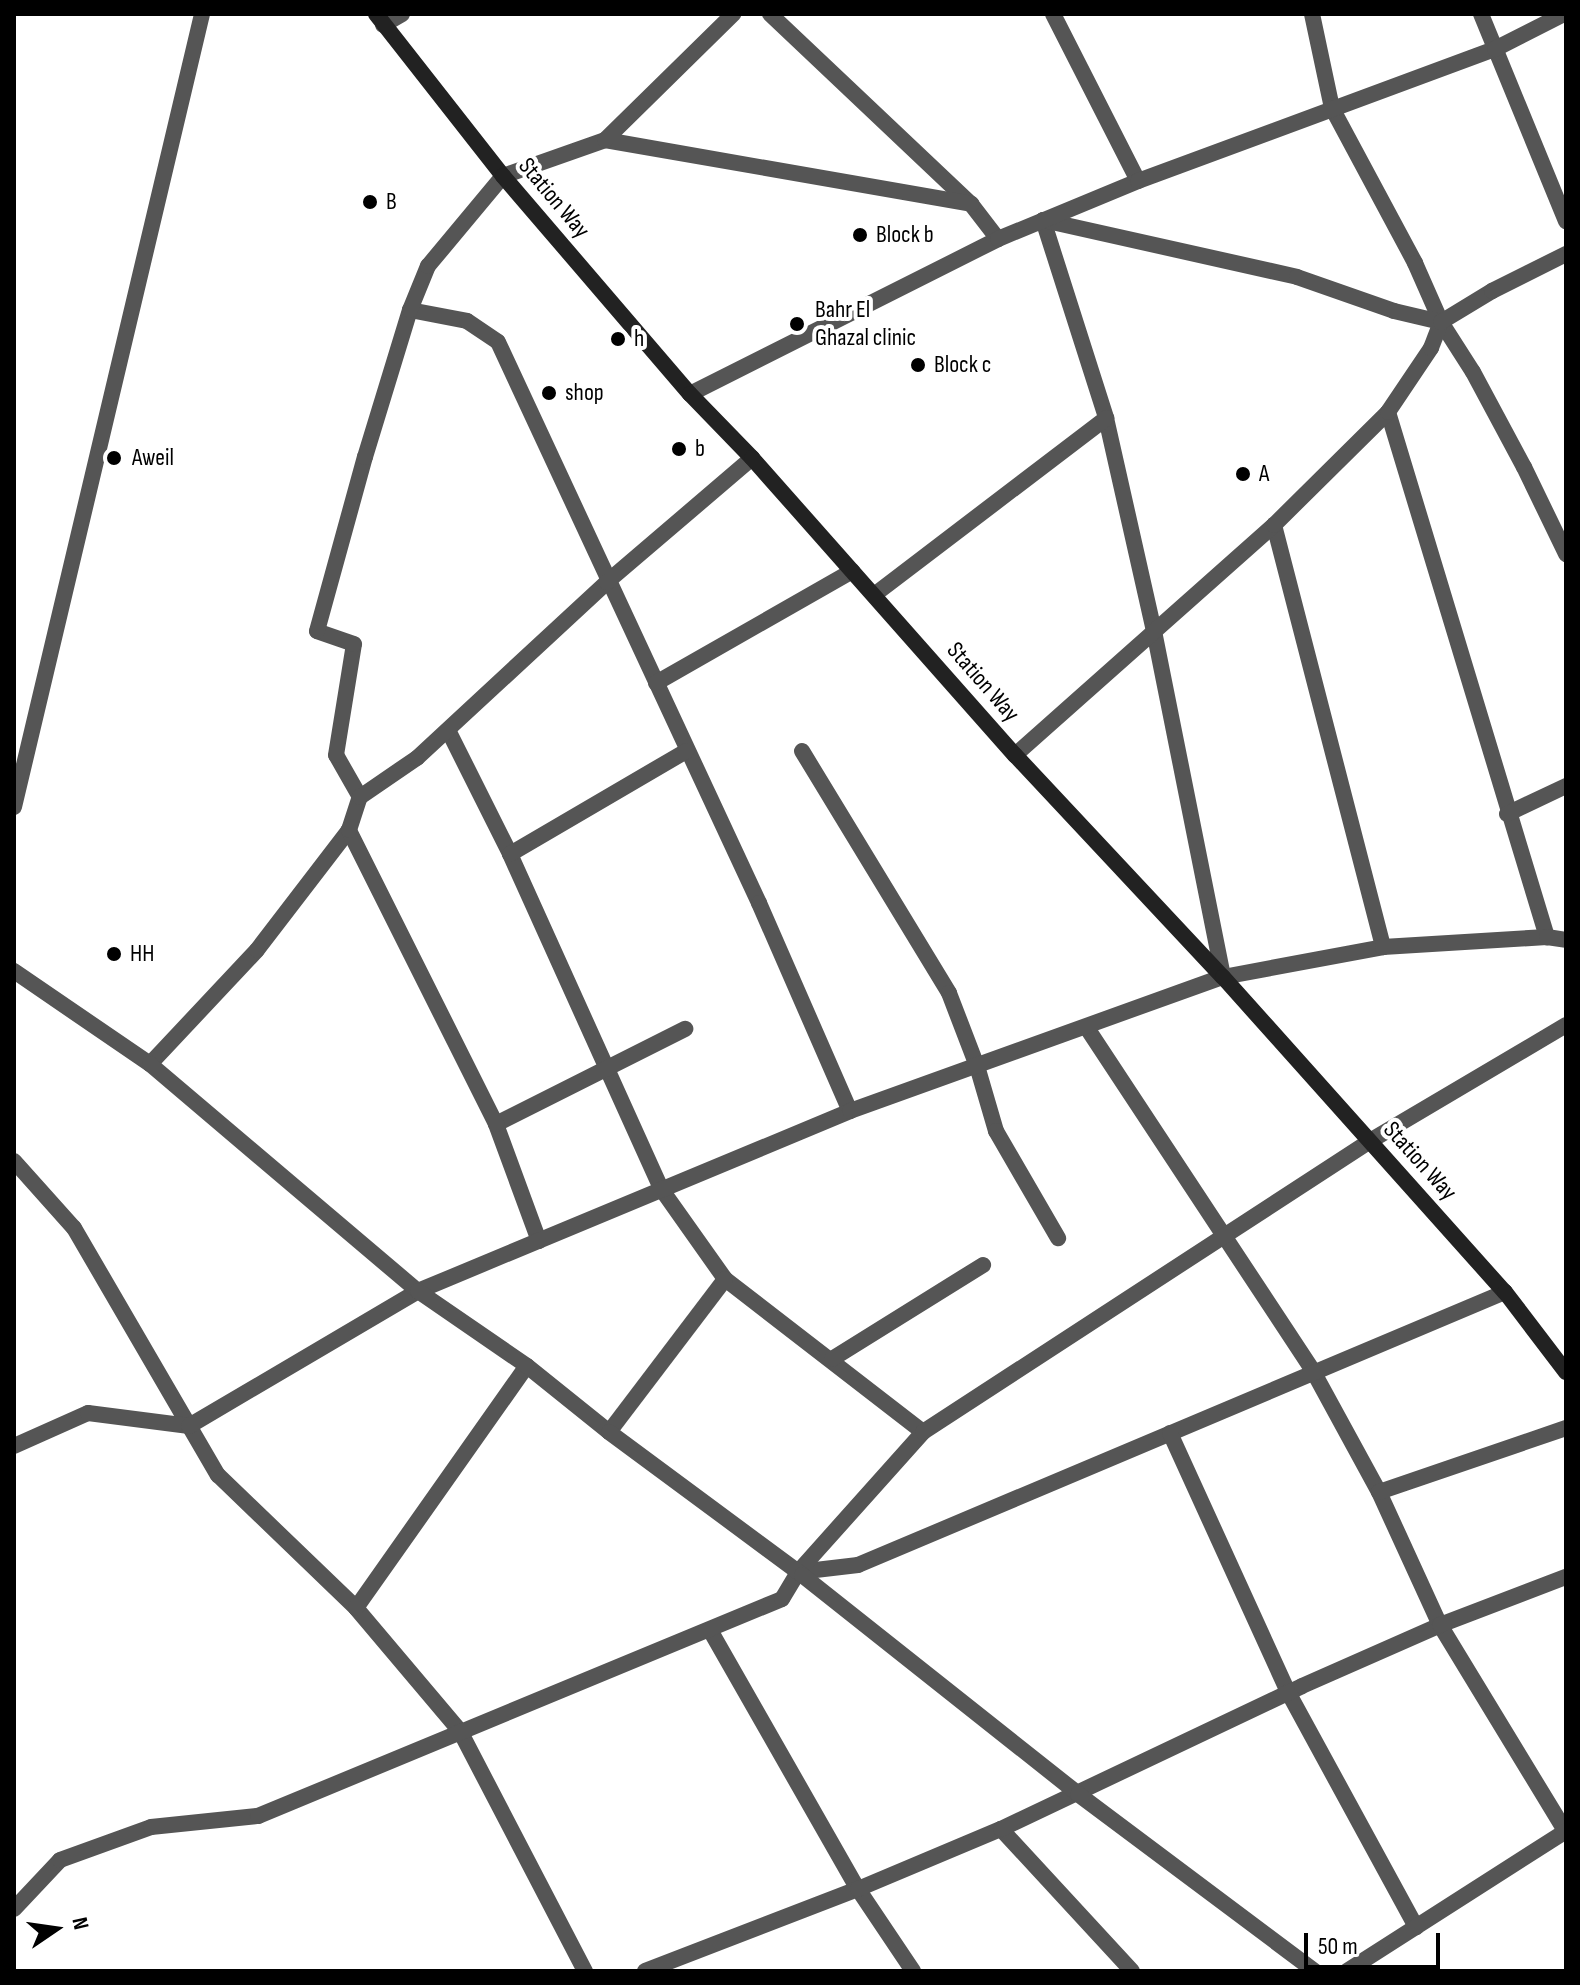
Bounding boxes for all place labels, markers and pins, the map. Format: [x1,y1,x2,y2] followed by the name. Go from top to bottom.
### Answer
[386,188,397,216] place label: B
[361,193,379,211] marker: B
[876,221,934,249] place label: Block b
[851,226,869,244] marker: Block b
[815,296,916,352] place label: Bahr El Ghazal clinic
[786,313,808,335] marker: Bahr El Ghazal clinic
[634,325,644,353] place label: h
[609,330,627,348] marker: h
[934,351,991,379] place label: Block c
[909,356,927,374] marker: Block c
[565,379,604,407] place label: shop
[540,384,558,402] marker: shop
[695,435,705,463] place label: b
[670,440,688,458] marker: b
[132,444,174,472] place label: Aweil
[103,447,125,469] marker: Aweil
[1259,460,1269,488] place label: A
[1234,465,1252,483] marker: A
[130,940,154,968] place label: HH
[105,945,123,963] marker: HH

